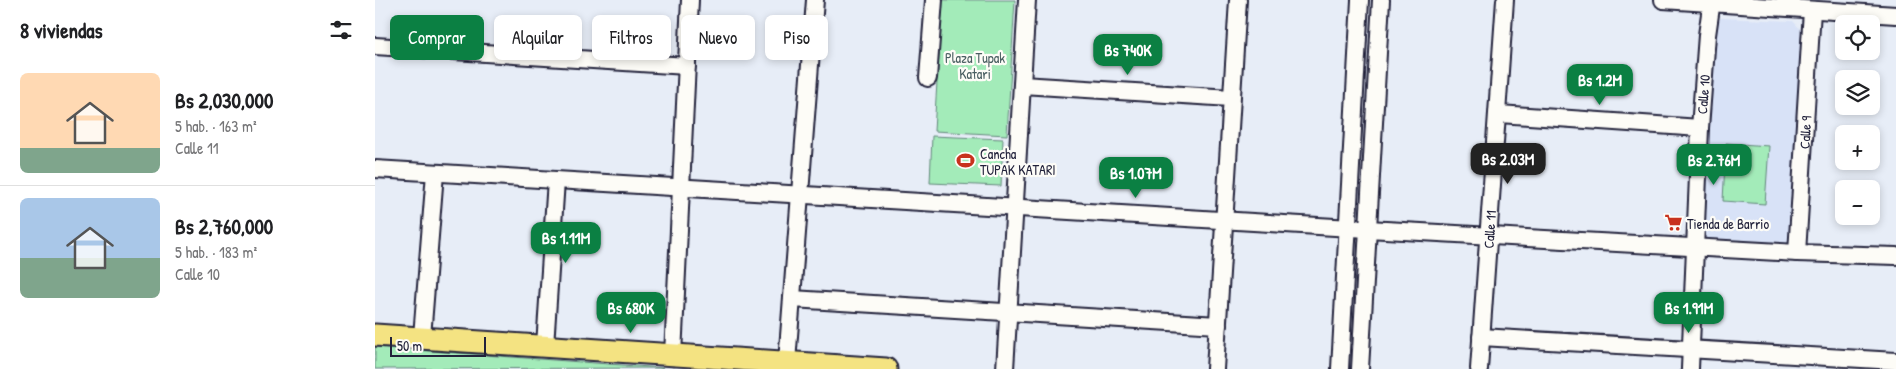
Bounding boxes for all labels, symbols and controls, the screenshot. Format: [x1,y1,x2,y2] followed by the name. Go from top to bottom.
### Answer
[390,15,484,60] chip: Comprar
[494,15,582,60] chip: Alquilar
[592,15,671,60] chip: Filtros
[681,15,755,60] chip: Nuevo
[765,15,828,60] chip: Piso
[1835,15,1880,225] map controls
[1835,15,1880,60] button: locate
[20,16,103,45] text: 8 viviendas
[327,16,355,44] icon: filters
[1082,34,1174,76] pin: Bs 740K
[1104,39,1152,61] text: Bs 740K
[945,48,1005,83] park label: Plaza Tupak Katari
[1554,64,1646,106] pin: Bs 1.2M
[1578,69,1622,91] text: Bs 1.2M
[1835,70,1880,115] button: layers
[1692,74,1713,115] street label: Calle 10
[175,86,273,115] text: Bs 2,030,000
[60,93,120,153] icon: home
[175,115,257,137] text: 5 hab. · 163 m²
[1794,115,1815,149] street label: Calle 9
[1835,125,1880,170] button: +
[175,137,219,159] text: Calle 11
[1456,142,1560,185] pin: Bs 2.03M
[980,144,1056,179] place label: Cancha TUPAK KATARI
[1662,144,1766,186] pin: Bs 2.76M
[1482,148,1534,170] text: Bs 2.03M
[1688,149,1740,171] text: Bs 2.76M
[956,151,976,171] sports icon: Cancha TUPAK KATARI
[1084,156,1188,199] pin: Bs 1.07M
[1110,162,1162,184] text: Bs 1.07M
[1835,180,1880,225] button: −
[1478,210,1500,249] street label: Calle 11
[175,212,273,241] text: Bs 2,760,000
[1663,213,1683,233] supermarket icon: Tienda de Barrio
[1687,214,1770,233] place label: Tienda de Barrio
[60,218,120,278] icon: home
[514,222,618,264] pin: Bs 1.11M
[542,227,590,249] text: Bs 1.11M
[175,241,257,263] text: 5 hab. · 183 m²
[175,263,220,285] text: Calle 10
[585,292,677,334] pin: Bs 680K
[1637,292,1741,334] pin: Bs 1.91M
[608,297,654,319] text: Bs 680K
[1665,297,1713,319] text: Bs 1.91M
[390,334,486,357] scale bar
[397,336,422,355] text: 50 m

